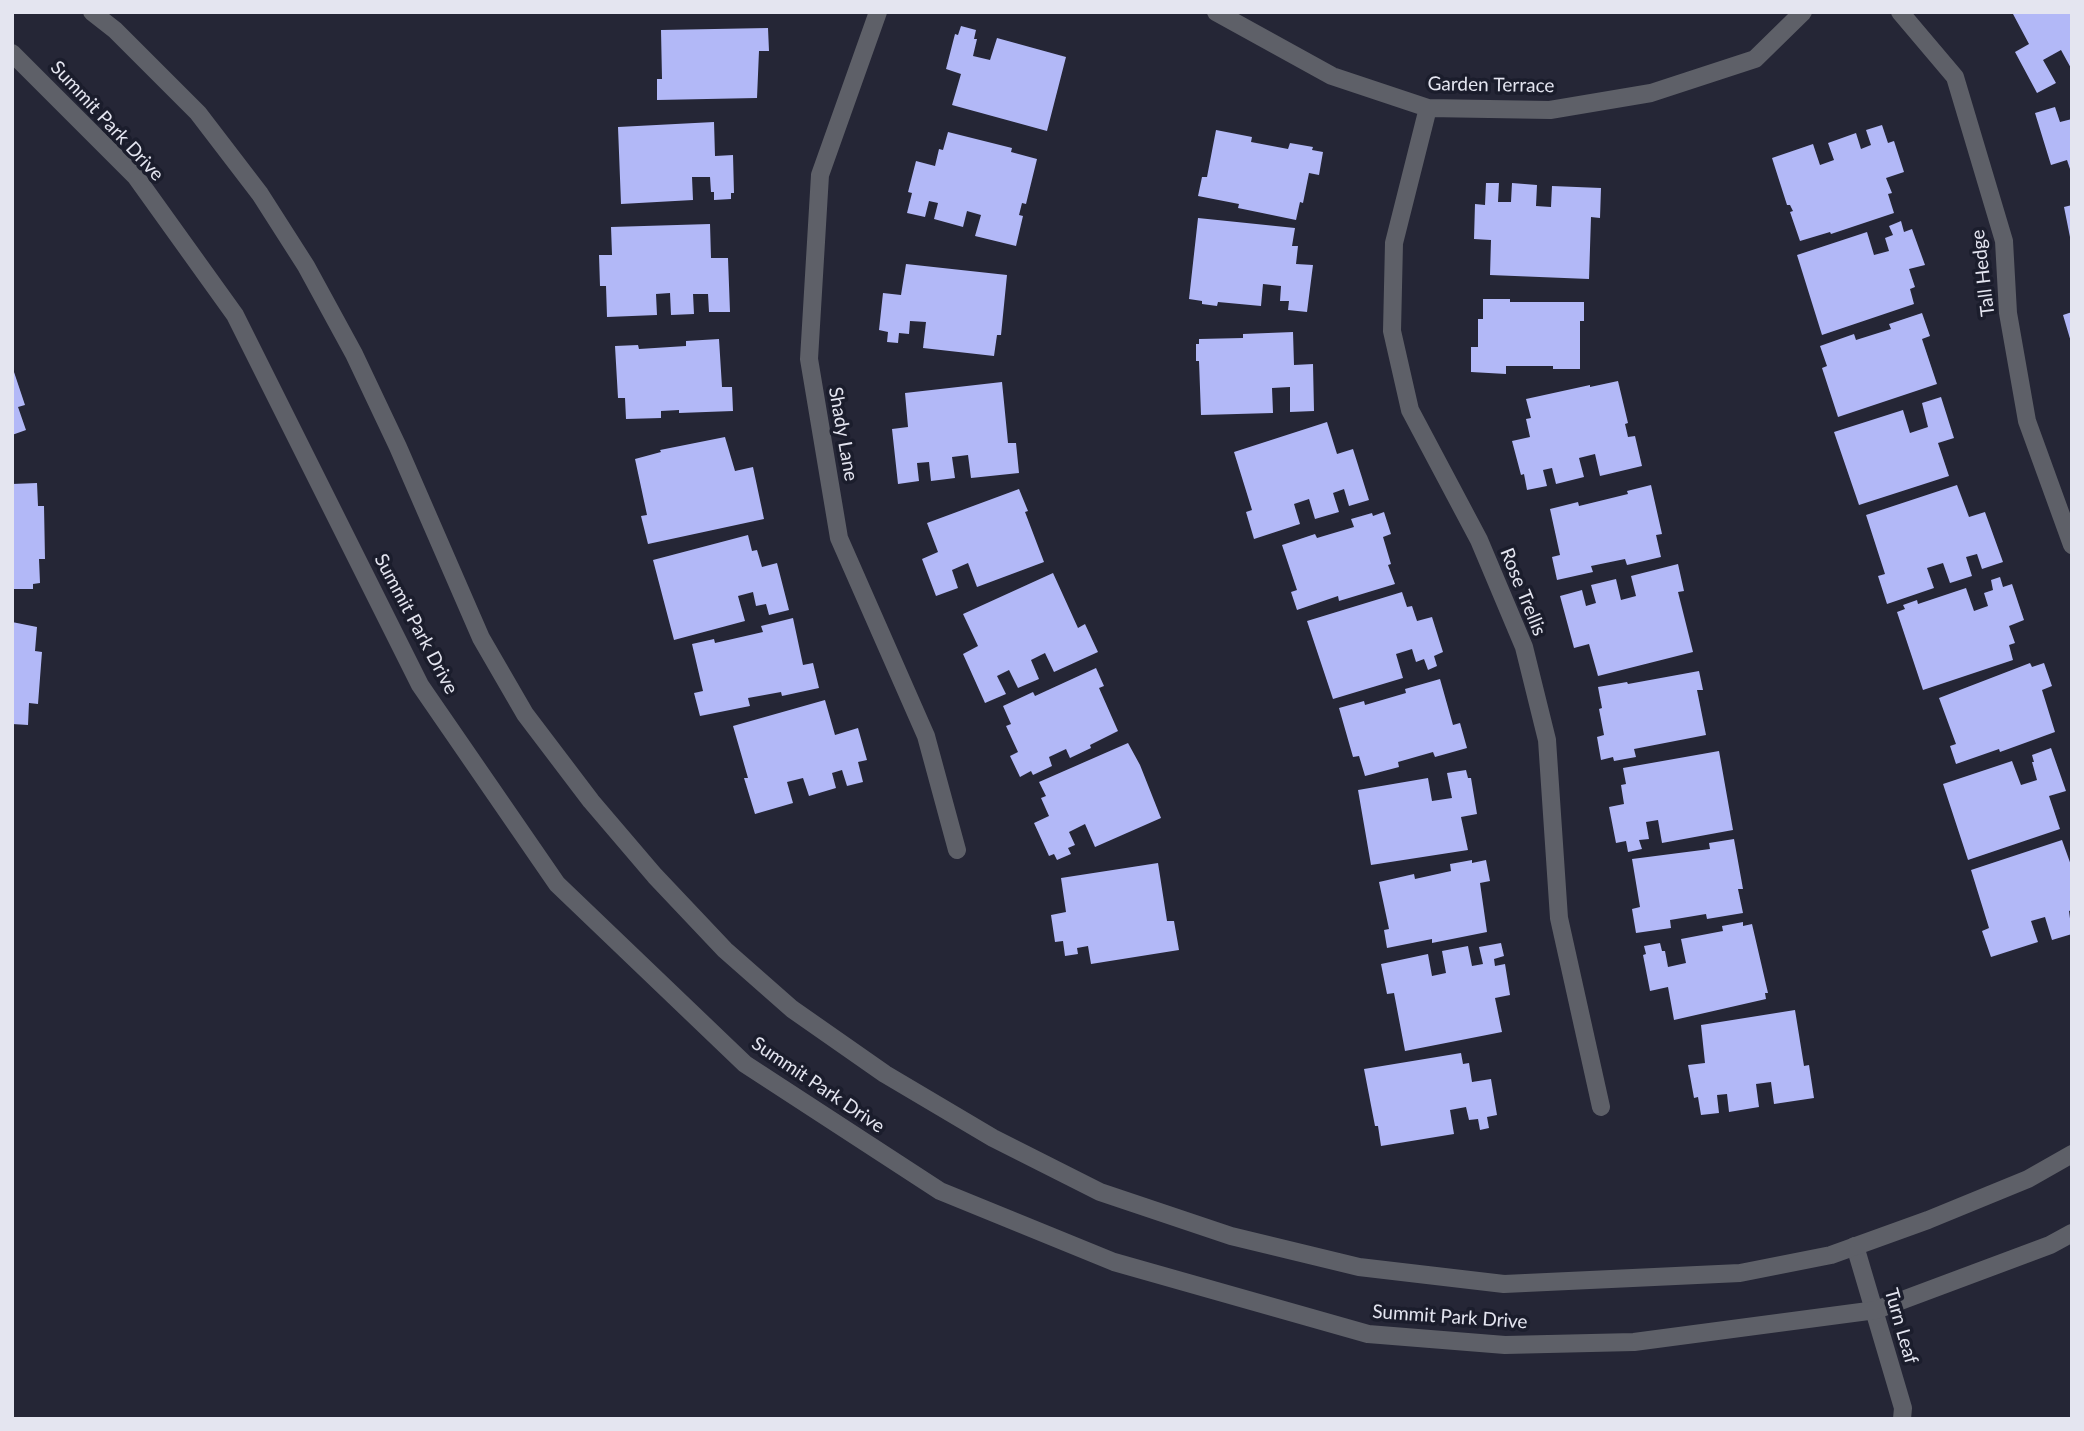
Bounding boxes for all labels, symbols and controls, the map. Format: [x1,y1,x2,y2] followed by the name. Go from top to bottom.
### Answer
[46,56,168,186] street label: Summit Park Drive
[1427,72,1555,98] street label: Garden Terrace
[1966,228,2000,318] street label: Tall Hedge
[823,385,863,483] street label: Shady Lane
[1495,545,1551,639] street label: Rose Trellis
[369,550,463,698] street label: Summit Park Drive
[747,1032,889,1138] street label: Summit Park Drive
[1879,1286,1923,1366] street label: Turn Leaf
[1372,1300,1528,1334] street label: Summit Park Drive

